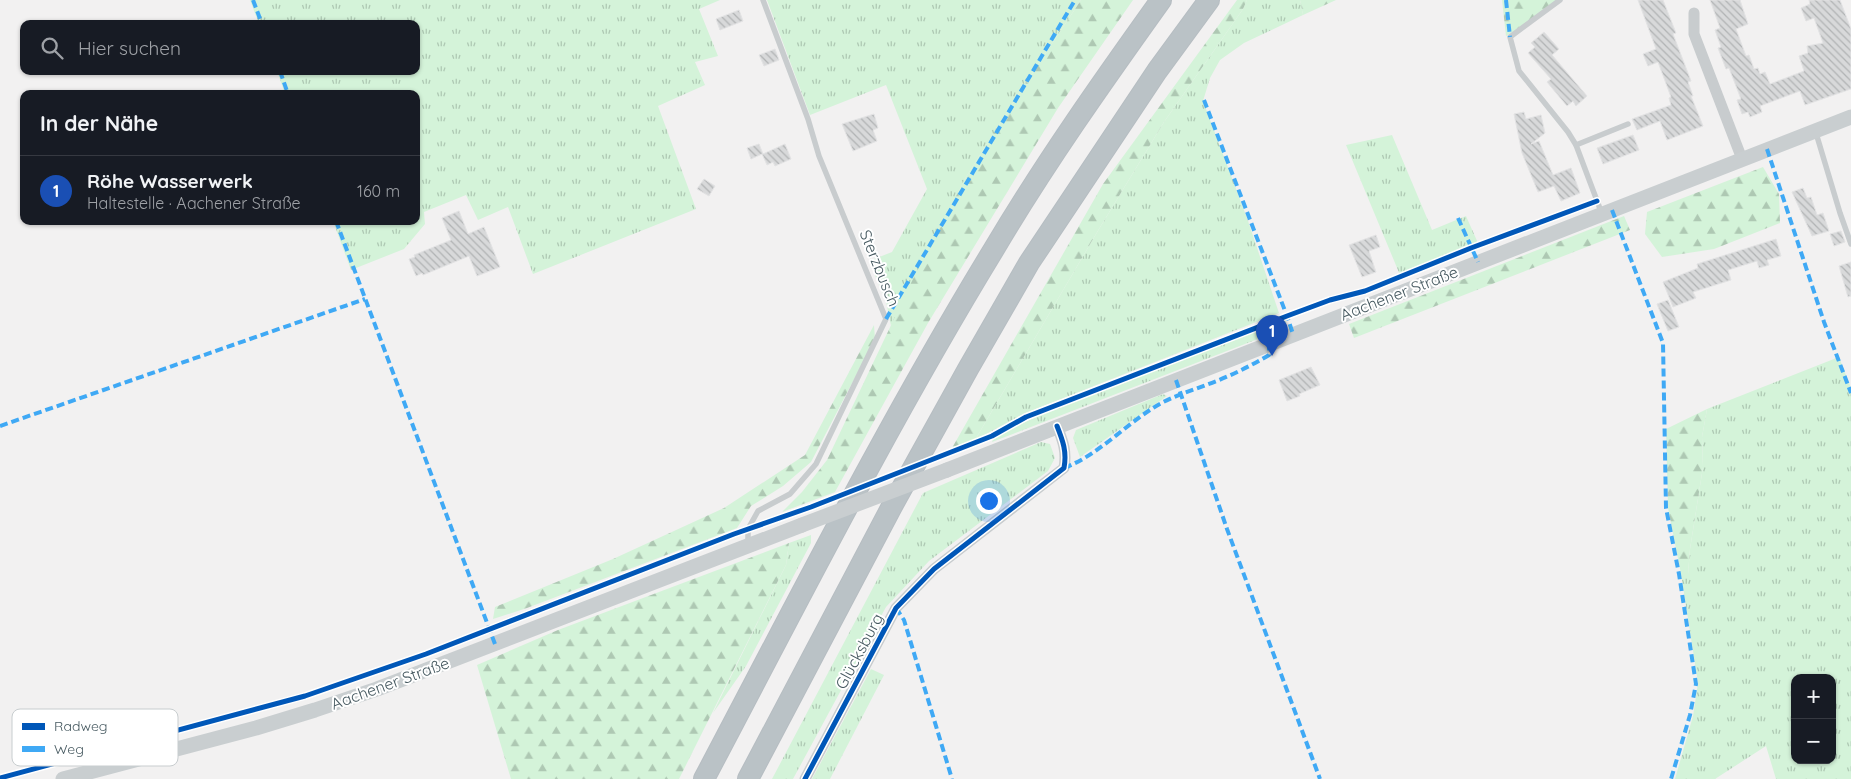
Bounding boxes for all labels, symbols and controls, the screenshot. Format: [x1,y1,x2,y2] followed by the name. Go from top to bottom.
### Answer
[20,20,420,75] search box
[38,34,66,62] icon: search
[78,36,181,60] text: Hier suchen
[40,110,158,136] text: In der Nähe
[87,169,253,193] text: Röhe Wasserwerk
[53,181,59,201] text: 1
[357,181,400,201] text: 160 m
[87,193,301,213] text: Haltestelle · Aachener Straße
[856,227,904,309] street label: Sterzbusch
[1337,261,1461,325] street label: Aachener Straße
[1256,315,1288,356] pin: 1
[976,488,1002,514] your location
[831,610,887,692] street label: Glücksburg
[328,652,452,714] street label: Aachener Straße
[1791,674,1836,764] map controls
[1791,674,1836,719] button: +
[12,709,178,766] legend
[54,717,108,735] text: Radweg
[1791,719,1836,764] button: −
[54,740,84,758] text: Weg

